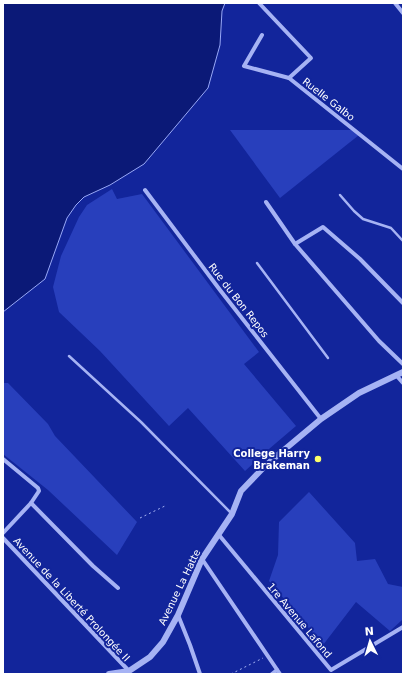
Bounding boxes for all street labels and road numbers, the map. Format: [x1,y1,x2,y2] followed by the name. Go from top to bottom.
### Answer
[300,76,357,123] street label: Ruelle Galbo
[206,261,271,339] street label: Rue du Bon Repos
[11,535,132,663] street label: Avenue de la Liberté Prolongée II
[156,548,203,627] street label: Avenue La Hatte
[265,581,334,660] street label: 1re Avenue Lafond

